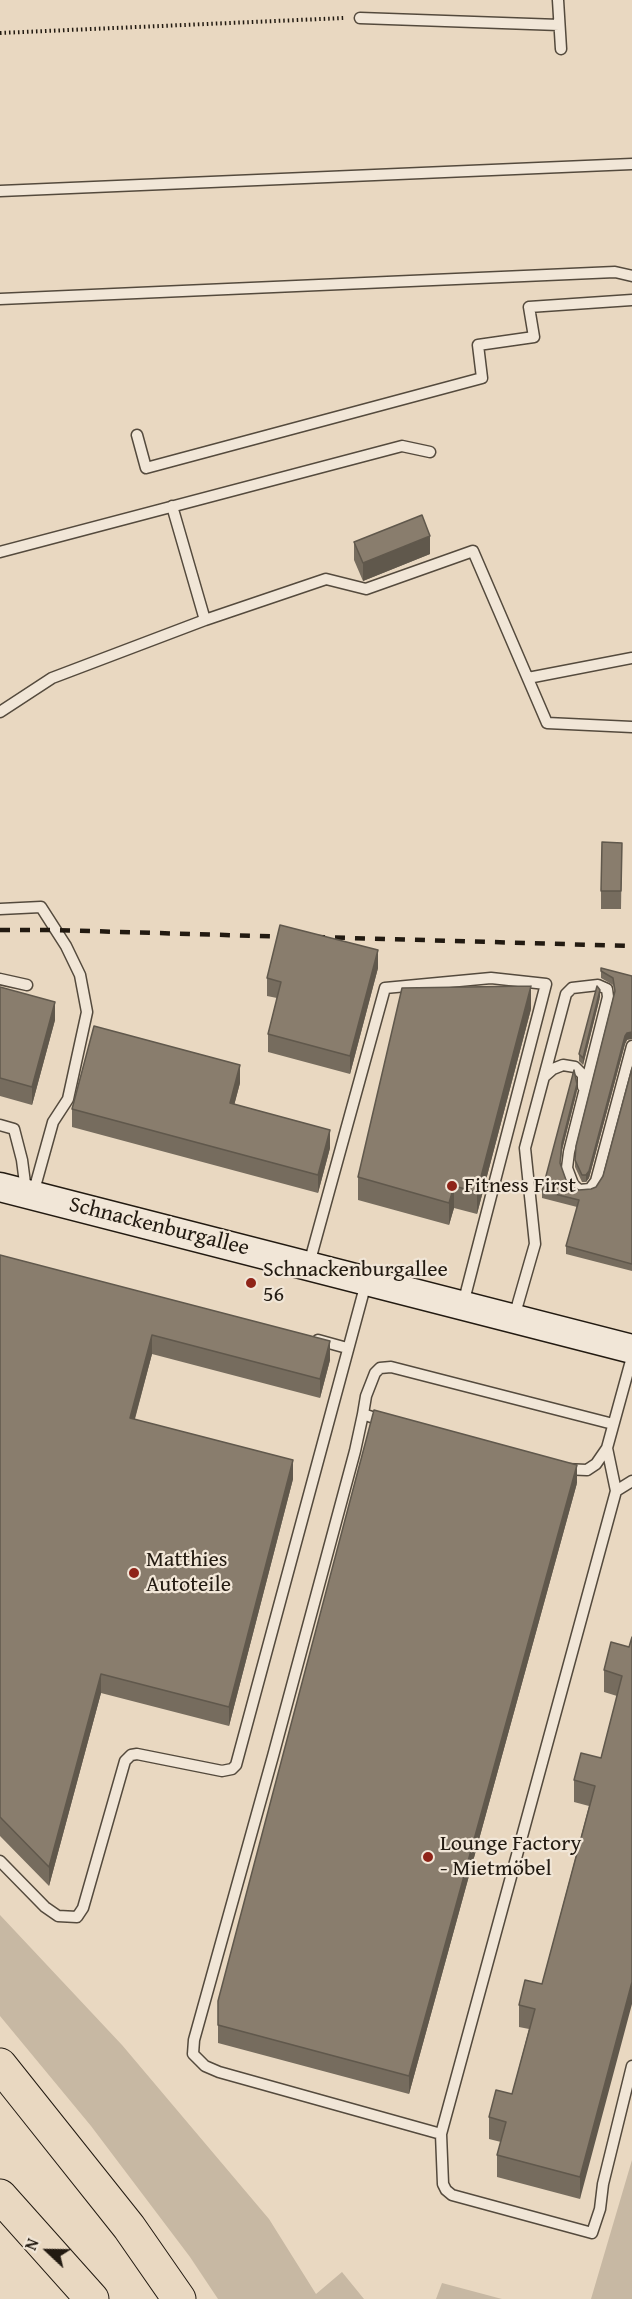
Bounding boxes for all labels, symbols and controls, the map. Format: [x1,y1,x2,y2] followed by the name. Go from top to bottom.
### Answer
[464,1173,576,1199] place label: Fitness First
[445,1179,459,1193] marker: Fitness First
[66,1192,252,1262] street label: Schnackenburgallee
[263,1257,448,1308] place label: Schnackenburgallee 56
[244,1276,258,1290] marker: Schnackenburgallee 56
[146,1547,231,1598] place label: Matthies Autoteile
[127,1566,141,1580] marker: Matthies Autoteile
[440,1831,581,1882] place label: Lounge Factory - Mietmöbel
[421,1850,435,1864] marker: Lounge Factory - Mietmöbel
[18,2221,78,2281] north arrow
[18,2235,44,2254] text: N

